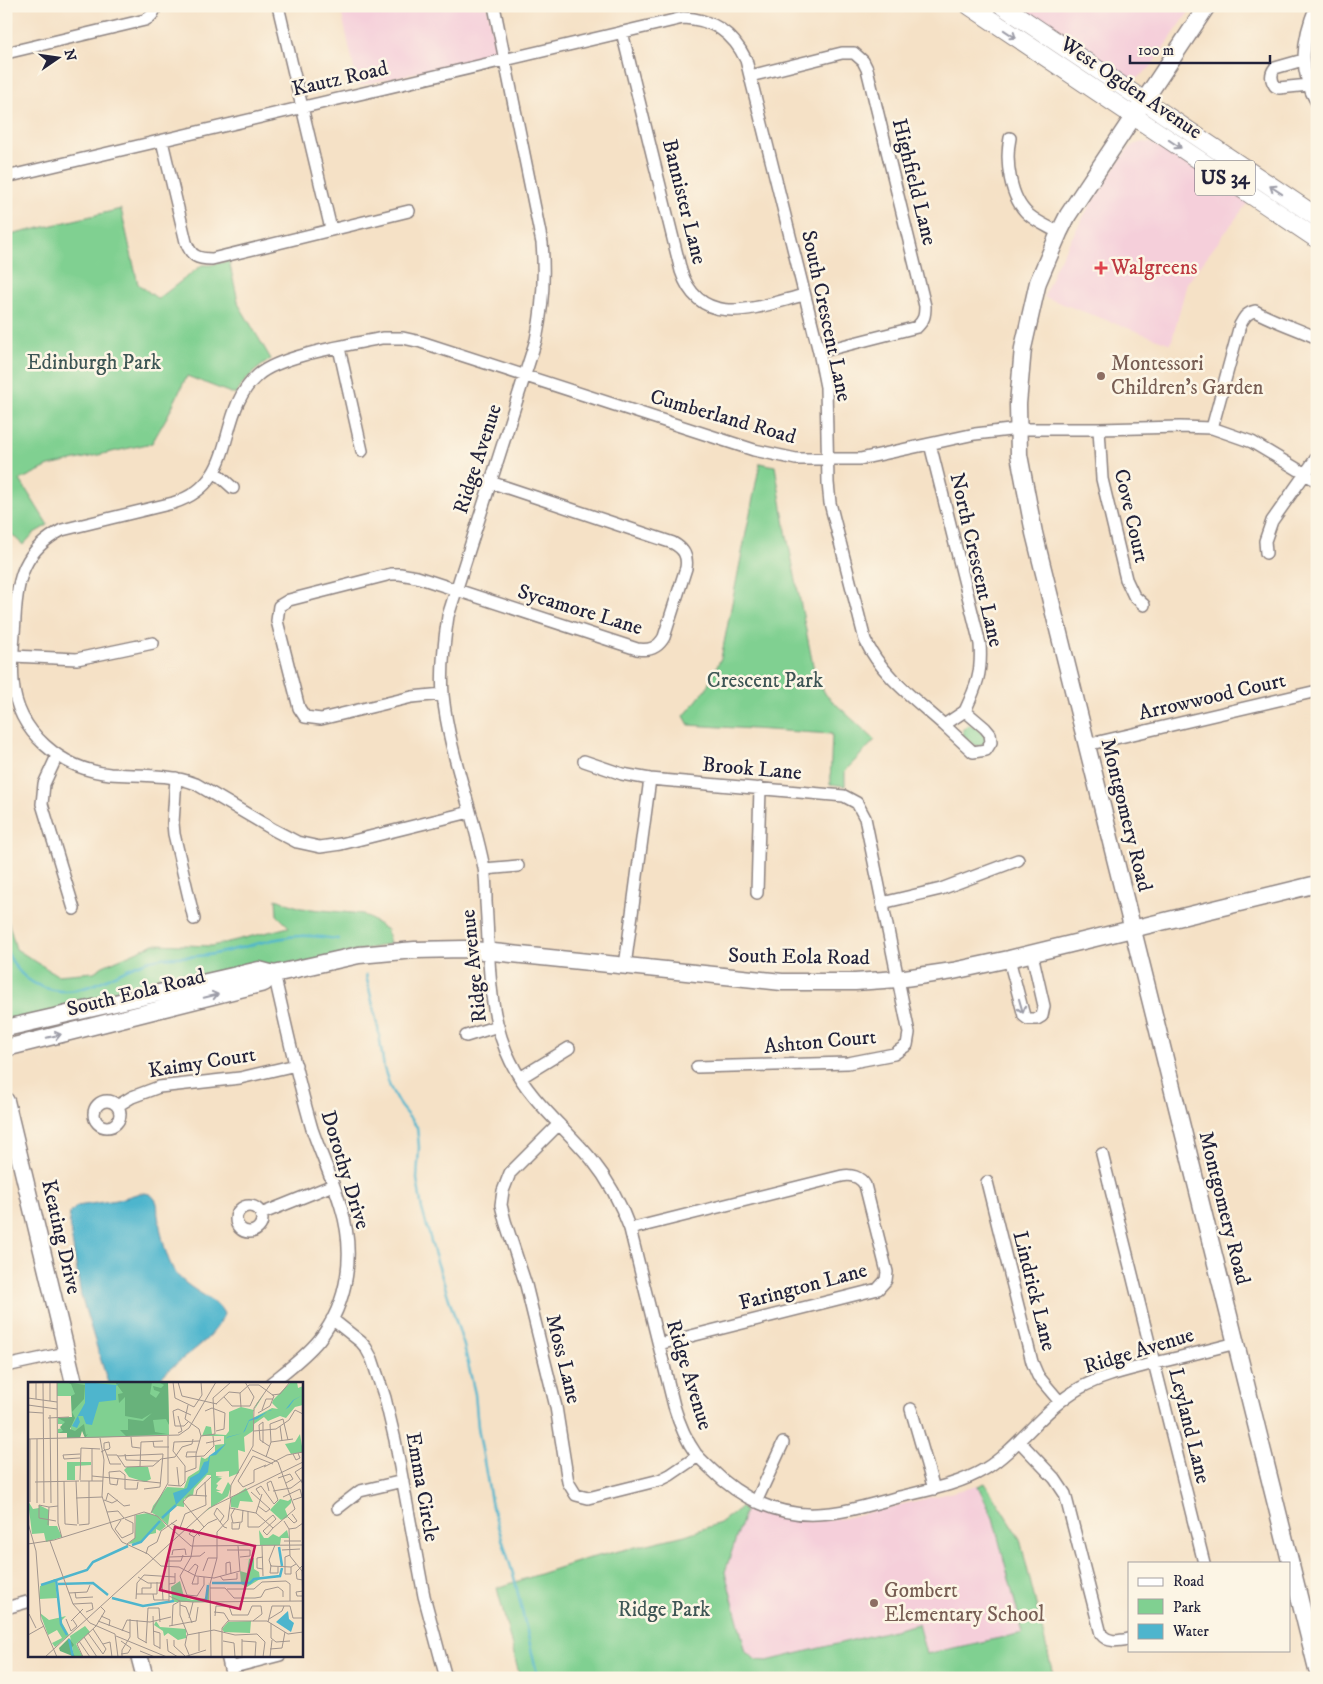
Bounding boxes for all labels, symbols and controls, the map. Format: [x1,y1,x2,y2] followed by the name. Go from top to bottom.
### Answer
[1003,28,1017,39] one-way arrow
[1054,30,1207,145] street label: West Ogden Avenue
[32,32,82,82] north arrow
[1130,32,1270,64] scale bar
[1138,41,1174,60] text: 100 m
[60,48,80,63] text: N
[290,55,391,103] street label: Kautz Road
[886,116,942,248] street label: Highfield Lane
[656,137,712,268] street label: Bannister Lane
[1167,139,1181,149] one-way arrow
[1195,160,1255,196] road number: US 34
[1269,185,1283,195] one-way arrow
[795,228,857,404] street label: South Crescent Lane
[1110,255,1198,281] place label: Walgreens
[1095,262,1107,274] marker: Walgreens
[27,350,162,376] park label: Edinburgh Park
[1111,351,1264,401] place label: Montessori Children's Garden
[1095,370,1107,382] marker: Montessori Children's Garden
[647,384,799,450] street label: Cumberland Road
[448,401,508,517] street label: Ridge Avenue
[1108,467,1154,566] street label: Cove Court
[943,470,1009,650] street label: North Crescent Lane
[514,579,646,641] street label: Sycamore Lane
[1136,667,1288,727] street label: Arrowwood Court
[707,668,824,694] park label: Crescent Park
[1094,736,1158,895] street label: Montgomery Road
[701,752,803,786] street label: Brook Lane
[455,908,493,1024] street label: Ridge Avenue
[728,943,871,971] street label: South Eola Road
[64,963,208,1023] street label: South Eola Road
[203,991,219,1000] one-way arrow
[1017,998,1027,1014] one-way arrow
[763,1024,877,1060] street label: Ashton Court
[45,1031,61,1040] one-way arrow
[147,1042,258,1084] street label: Kaimy Court
[315,1108,375,1233] street label: Dorothy Drive
[1192,1129,1256,1288] street label: Montgomery Road
[35,1177,87,1297] street label: Keating Drive
[1007,1228,1062,1354] street label: Lindrick Lane
[736,1257,870,1317] street label: Farington Lane
[539,1312,587,1407] street label: Moss Lane
[660,1317,718,1434] street label: Ridge Avenue
[1081,1322,1198,1380] street label: Ridge Avenue
[1162,1366,1216,1487] street label: Leyland Lane
[28,1382,302,1656] inset map
[400,1430,444,1544] street label: Emma Circle
[1128,1562,1290,1652] legend
[1173,1572,1205,1591] text: Road
[884,1578,1045,1628] place label: Gombert Elementary School
[618,1597,711,1623] park label: Ridge Park
[868,1597,880,1609] marker: Gombert Elementary School
[1173,1598,1202,1617] text: Park
[1172,1622,1209,1641] text: Water

